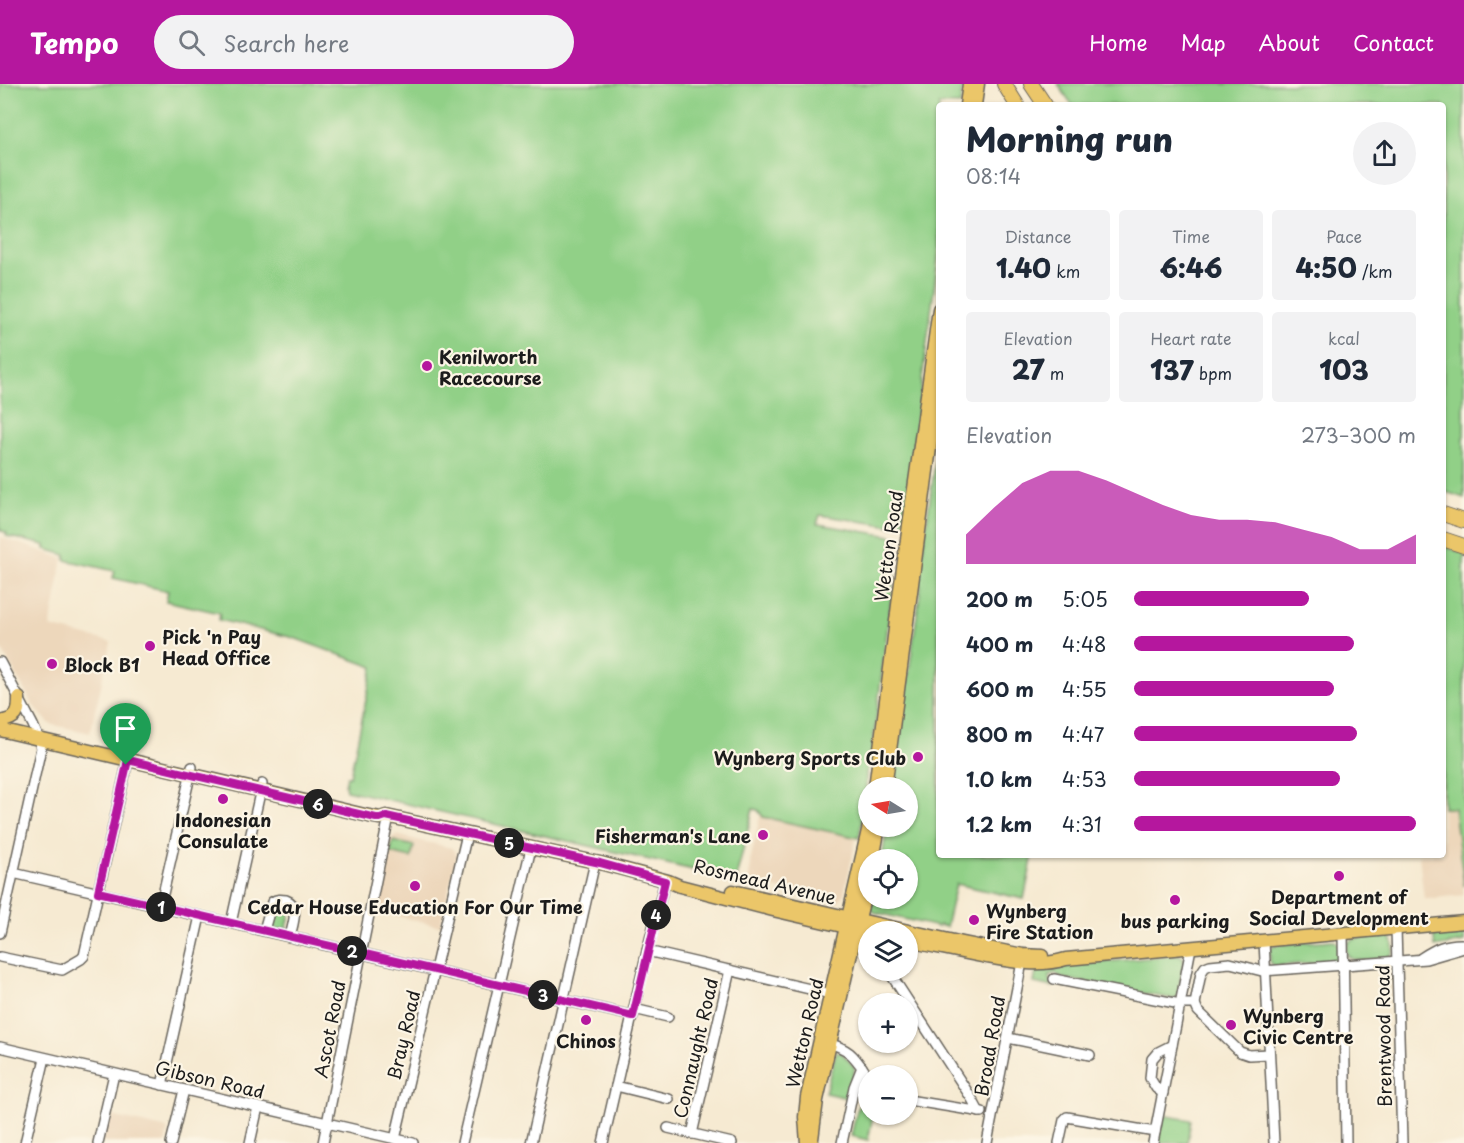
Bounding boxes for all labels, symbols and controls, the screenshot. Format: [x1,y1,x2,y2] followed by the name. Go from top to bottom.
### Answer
[154,15,574,69] search box
[30,21,118,64] text: Tempo
[175,26,208,59] icon: search
[223,26,349,59] text: Search here
[1089,26,1148,58] text: Home
[1181,26,1226,58] text: Map
[1259,26,1320,58] text: About
[1353,26,1434,58] text: Contact
[966,113,1173,163] text: Morning run
[1353,122,1416,185] button: share
[966,161,1021,191] text: 08:14
[1004,224,1072,248] text: Distance
[1172,224,1210,248] text: Time
[1326,224,1362,248] text: Pace
[996,248,1051,287] text: 1.40
[1160,248,1222,287] text: 6:46
[1295,248,1357,287] text: 4:50
[1051,259,1080,283] text: km
[1357,259,1393,283] text: /km
[1003,326,1073,350] text: Elevation
[1151,326,1231,350] text: Heart rate
[1328,326,1360,350] text: kcal
[439,343,542,391] place label: Kenilworth Racecourse
[1012,350,1045,389] text: 27
[1150,350,1194,389] text: 137
[1319,350,1369,389] text: 103
[420,359,434,373] marker: Kenilworth Racecourse
[1045,361,1064,385] text: m
[1194,361,1232,385] text: bpm
[966,420,1052,450] text: Elevation
[1301,420,1416,450] text: 273–300 m
[867,489,909,603] street label: Wetton Road
[966,584,1033,614] text: 200 m
[1062,584,1108,614] text: 5:05
[162,623,271,671] place label: Pick 'n Pay Head Office
[966,629,1034,659] text: 400 m
[1062,629,1106,659] text: 4:48
[143,639,157,653] marker: Pick 'n Pay Head Office
[64,651,140,678] place label: Block B1
[45,657,59,671] marker: Block B1
[966,674,1034,704] text: 600 m
[1062,674,1107,704] text: 4:55
[100,703,151,765] pin
[109,712,142,745] icon: arrive
[966,719,1033,749] text: 800 m
[1062,719,1104,749] text: 4:47
[714,744,906,771] place label: Wynberg Sports Club
[911,750,925,764] marker: Wynberg Sports Club
[966,764,1033,794] text: 1.0 km
[1062,764,1107,794] text: 4:53
[858,777,918,837] north arrow
[858,777,918,1125] map controls
[303,789,333,819] pin: 6
[216,792,230,806] marker: Indonesian Consulate
[312,792,324,816] text: 6
[175,806,271,854] place label: Indonesian Consulate
[966,809,1032,839] text: 1.2 km
[1062,809,1102,839] text: 4:31
[595,822,751,849] place label: Fisherman's Lane
[494,828,524,858] pin: 5
[756,828,770,842] marker: Fisherman's Lane
[504,831,514,855] text: 5
[858,849,918,909] button: locate
[691,852,839,911] street label: Rosmead Avenue
[1332,869,1346,883] marker: Department of Social Development
[408,879,422,893] marker: Cedar House Education For Our Time
[1249,883,1429,931] place label: Department of Social Development
[146,892,176,922] pin: 1
[247,893,583,920] place label: Cedar House Education For Our Time
[1168,893,1182,907] marker: bus parking
[157,895,165,919] text: 1
[986,897,1094,945] place label: Wynberg Fire Station
[641,900,671,930] pin: 4
[651,903,661,927] text: 4
[1121,907,1229,934] place label: bus parking
[967,913,981,927] marker: Wynberg Fire Station
[858,921,918,981] button: layers
[337,936,367,966] pin: 2
[346,939,358,963] text: 2
[1368,965,1398,1107] street label: Brentwood Road
[666,975,724,1121] street label: Connaught Road
[778,975,830,1091] street label: Wetton Road
[306,978,352,1080] street label: Ascot Road
[528,980,558,1010] pin: 3
[538,983,548,1007] text: 3
[380,987,426,1083] street label: Bray Road
[858,993,918,1053] button: +
[967,994,1011,1098] street label: Broad Road
[1243,1002,1354,1050] place label: Wynberg Civic Centre
[579,1013,593,1027] marker: Chinos
[1224,1018,1238,1032] marker: Wynberg Civic Centre
[556,1027,616,1054] place label: Chinos
[153,1053,267,1105] street label: Gibson Road
[858,1065,918,1125] button: −

